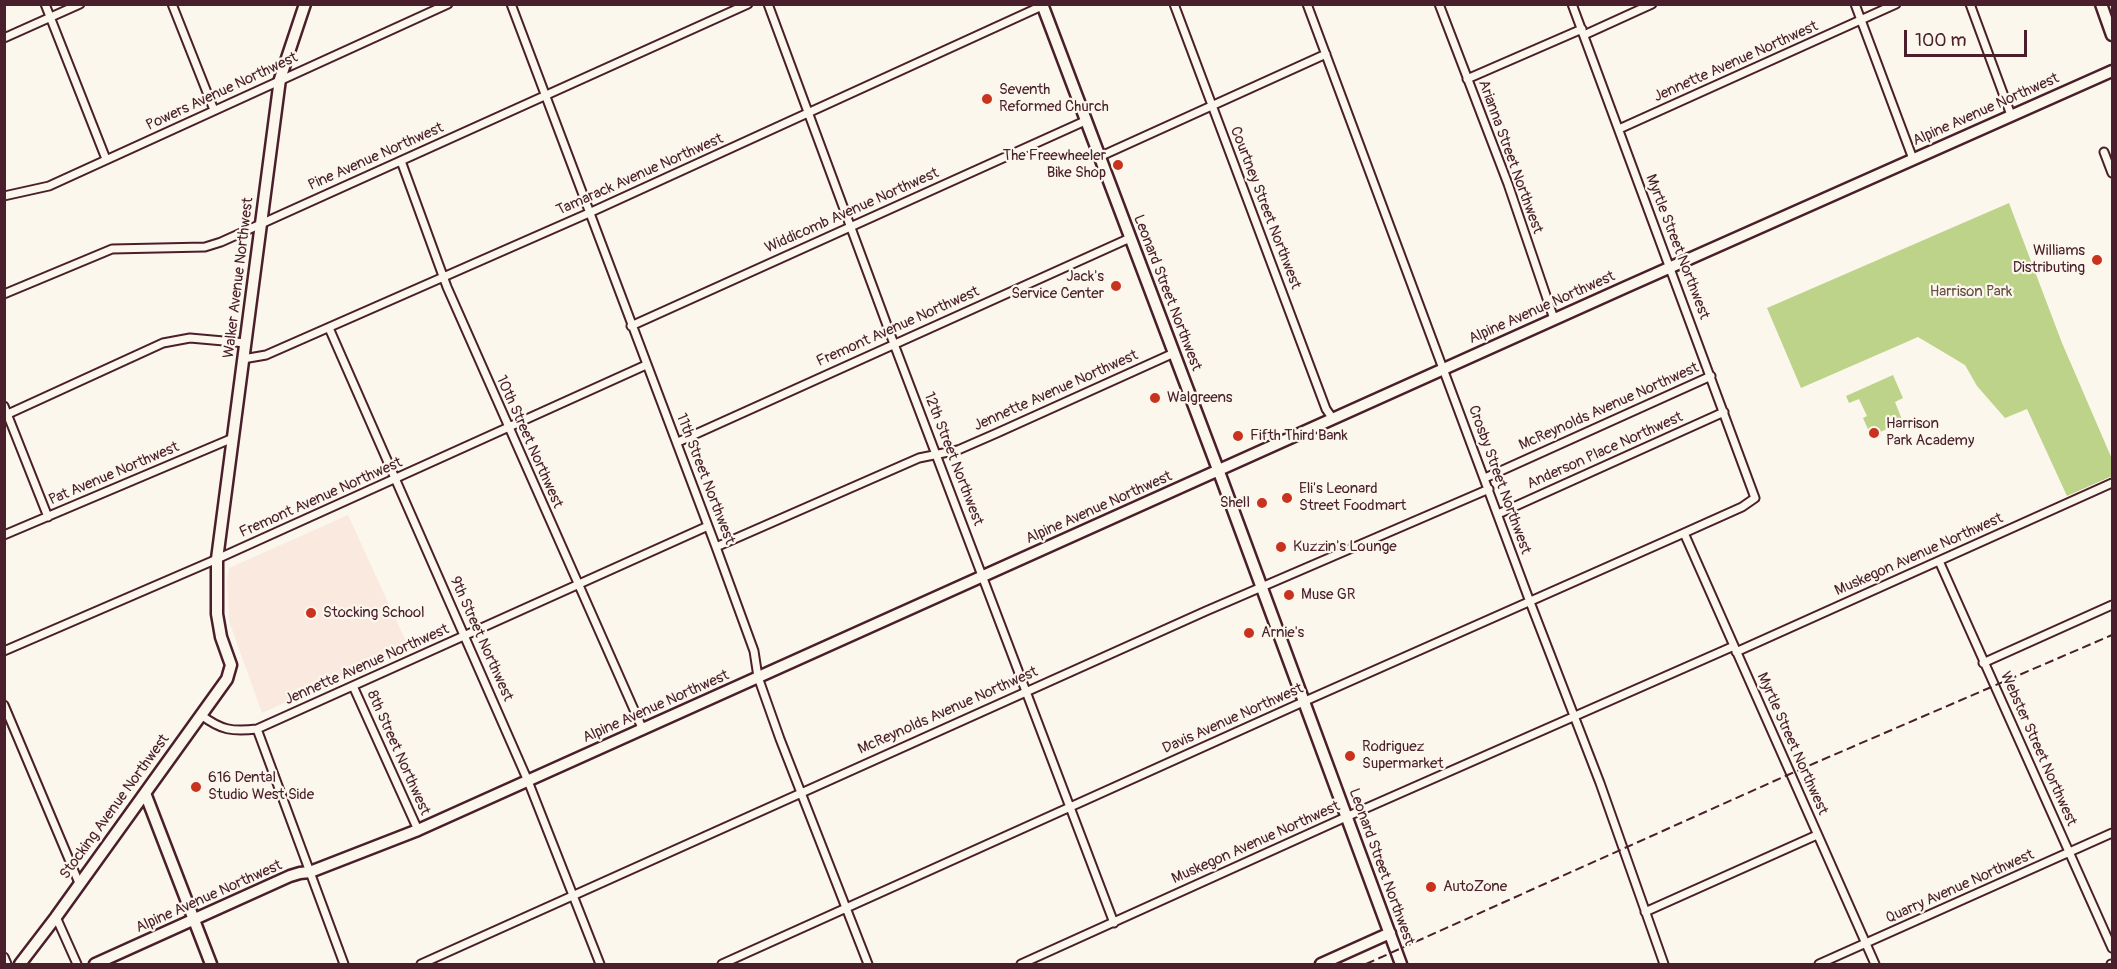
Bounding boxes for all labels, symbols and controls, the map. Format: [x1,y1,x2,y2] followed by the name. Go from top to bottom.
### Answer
[1651,18,1821,106] street label: Jennette Avenue Northwest
[1907,18,2030,56] scale bar
[1915,29,1967,52] text: 100 m
[143,49,301,135] street label: Powers Avenue Northwest
[1910,70,2062,150] street label: Alpine Avenue Northwest
[1474,78,1546,236] street label: Arianna Street Northwest
[999,81,1109,116] place label: Seventh Reformed Church
[980,92,994,106] marker: Seventh Reformed Church
[306,119,446,195] street label: Pine Avenue Northwest
[1226,124,1304,292] street label: Courtney Street Northwest
[554,130,726,220] street label: Tamarack Avenue Northwest
[1003,147,1106,182] place label: The Freewheeler Bike Shop
[1111,158,1125,172] marker: The Freewheeler Bike Shop
[762,164,942,258] street label: Widdicomb Avenue Northwest
[1641,172,1713,322] street label: Myrtle Street Northwest
[220,197,258,359] street label: Walker Avenue Northwest
[1129,212,1205,374] street label: Leonard Street Northwest
[2013,242,2085,277] place label: Williams Distributing
[2090,253,2104,267] marker: Williams Distributing
[1011,268,1104,303] place label: Jack's Service Center
[1466,268,1618,348] street label: Alpine Avenue Northwest
[1109,279,1123,293] marker: Jack's Service Center
[814,283,982,371] street label: Fremont Avenue Northwest
[1930,283,2012,301] park label: Harrison Park
[971,347,1141,435] street label: Jennette Avenue Northwest
[1516,359,1702,455] street label: McReynolds Avenue Northwest
[492,373,566,511] street label: 10th Street Northwest
[1167,389,1232,407] place label: Walgreens
[919,390,987,528] street label: 12th Street Northwest
[1148,391,1162,405] marker: Walgreens
[1464,403,1534,557] street label: Crosby Street Northwest
[1524,408,1686,494] street label: Anderson Place Northwest
[672,411,738,547] street label: 11th Street Northwest
[1886,415,1974,450] place label: Harrison Park Academy
[1867,426,1881,440] marker: Harrison Park Academy
[1250,427,1348,445] place label: Fifth Third Bank
[1231,429,1245,443] marker: Fifth Third Bank
[46,438,182,510] street label: Pat Avenue Northwest
[237,454,405,542] street label: Fremont Avenue Northwest
[1023,468,1175,548] street label: Alpine Avenue Northwest
[1299,480,1406,515] place label: Eli's Leonard Street Foodmart
[1280,491,1294,505] marker: Eli's Leonard Street Foodmart
[1220,494,1250,512] place label: Shell
[1255,496,1269,510] marker: Shell
[1832,510,2006,600] street label: Muskegon Avenue Northwest
[1293,538,1397,556] place label: Kuzzin's Lounge
[1274,540,1288,554] marker: Kuzzin's Lounge
[445,574,517,704] street label: 9th Street Northwest
[1301,586,1355,604] place label: Muse GR
[1282,588,1296,602] marker: Muse GR
[323,604,425,622] place label: Stocking School
[304,606,318,620] marker: Stocking School
[282,621,452,709] street label: Jennette Avenue Northwest
[1261,624,1304,642] place label: Arnie's
[1242,626,1256,640] marker: Arnie's
[855,663,1041,759] street label: McReynolds Avenue Northwest
[580,667,732,747] street label: Alpine Avenue Northwest
[1996,669,2080,829] street label: Webster Street Northwest
[1753,670,1831,818] street label: Myrtle Street Northwest
[1160,680,1306,758] street label: Davis Avenue Northwest
[362,688,434,818] street label: 8th Street Northwest
[56,731,174,883] street label: Stocking Avenue Northwest
[1362,738,1443,773] place label: Rodriguez Supermarket
[1343,749,1357,763] marker: Rodriguez Supermarket
[208,769,314,804] place label: 616 Dental Studio West Side
[189,780,203,794] marker: 616 Dental Studio West Side
[1344,786,1418,948] street label: Leonard Street Northwest
[1169,798,1343,888] street label: Muskegon Avenue Northwest
[1883,846,2037,928] street label: Quarry Avenue Northwest
[133,857,285,937] street label: Alpine Avenue Northwest
[1443,878,1507,896] place label: AutoZone
[1424,880,1438,894] marker: AutoZone

